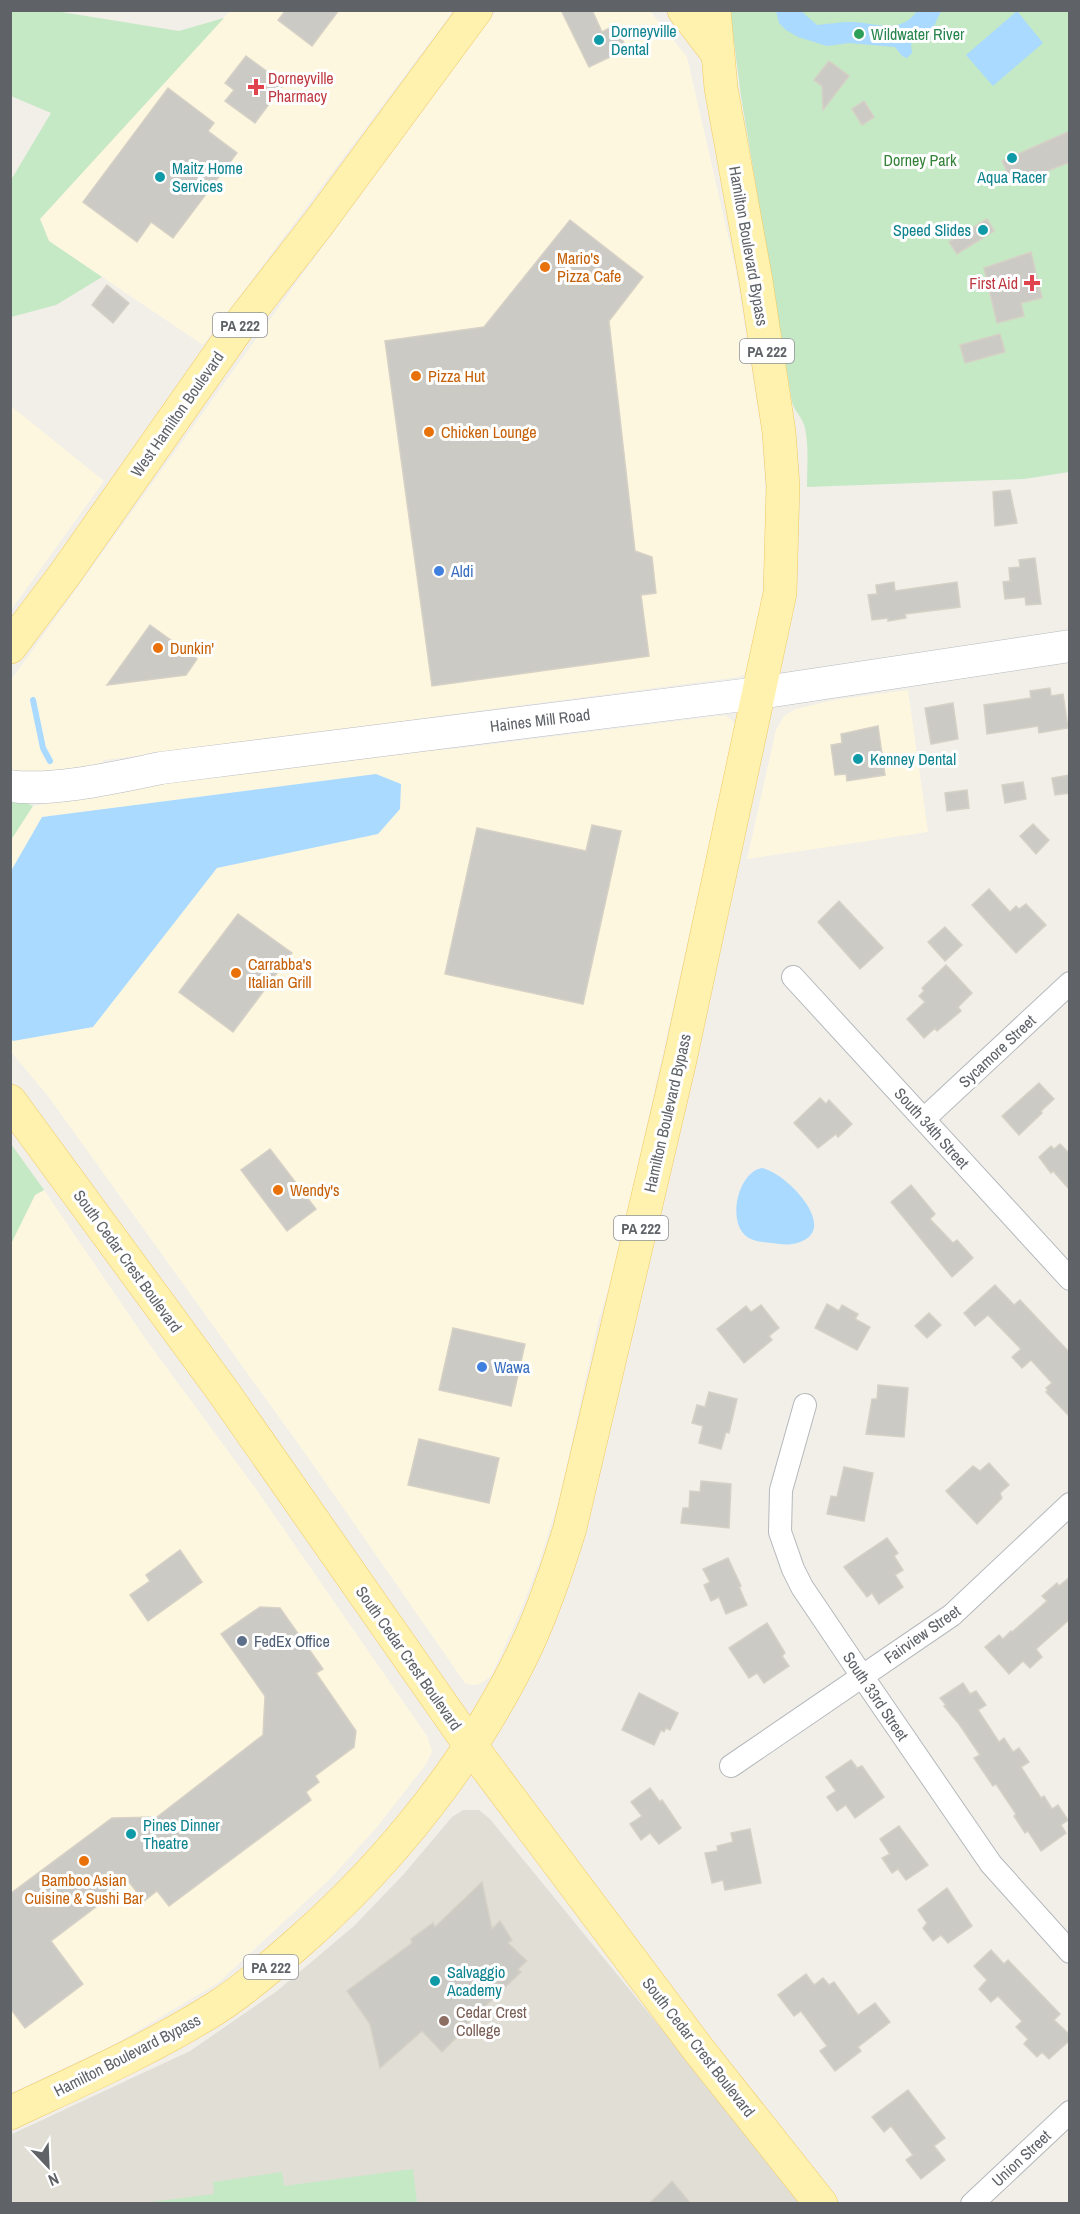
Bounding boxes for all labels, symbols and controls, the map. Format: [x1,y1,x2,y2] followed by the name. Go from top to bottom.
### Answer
[611,20,677,60] place label: Dorneyville Dental
[871,23,965,45] place label: Wildwater River
[852,27,866,41] marker: Wildwater River
[592,33,606,47] marker: Dorneyville Dental
[268,67,334,107] place label: Dorneyville Pharmacy
[249,80,263,94] marker: Dorneyville Pharmacy
[884,149,957,171] park label: Dorney Park
[1005,151,1019,165] marker: Aqua Racer
[172,157,243,197] place label: Maitz Home Services
[724,164,774,328] street label: Hamilton Boulevard Bypass
[976,166,1047,188] place label: Aqua Racer
[153,170,167,184] marker: Maitz Home Services
[893,219,971,241] place label: Speed Slides
[976,223,990,237] marker: Speed Slides
[557,247,621,287] place label: Mario's Pizza Cafe
[538,260,552,274] marker: Mario's Pizza Cafe
[969,272,1018,294] place label: First Aid
[1023,274,1041,292] marker: First Aid
[213,313,267,337] road number: PA 222
[740,339,794,363] road number: PA 222
[125,347,229,481] street label: West Hamilton Boulevard
[428,365,485,387] place label: Pizza Hut
[409,369,423,383] marker: Pizza Hut
[441,421,537,443] place label: Chicken Lounge
[422,425,436,439] marker: Chicken Lounge
[450,560,474,582] place label: Aldi
[432,564,446,578] marker: Aldi
[170,637,214,659] place label: Dunkin'
[151,641,165,655] marker: Dunkin'
[489,703,591,737] street label: Haines Mill Road
[870,748,956,770] place label: Kenney Dental
[851,752,865,766] marker: Kenney Dental
[248,953,312,993] place label: Carrabba's Italian Grill
[229,966,243,980] marker: Carrabba's Italian Grill
[954,1009,1040,1092] street label: Sycamore Street
[638,1032,696,1194] street label: Hamilton Boulevard Bypass
[890,1083,975,1174] street label: South 34th Street
[290,1179,340,1201] place label: Wendy's
[271,1183,285,1197] marker: Wendy's
[69,1185,187,1337] street label: South Cedar Crest Boulevard
[614,1216,668,1240] road number: PA 222
[494,1356,531,1378] place label: Wawa
[475,1360,489,1374] marker: Wawa
[351,1581,467,1735] street label: South Cedar Crest Boulevard
[880,1599,965,1668] street label: Fairview Street
[254,1630,330,1652] place label: FedEx Office
[235,1634,249,1648] marker: FedEx Office
[838,1647,914,1745] street label: South 33rd Street
[143,1814,220,1854] place label: Pines Dinner Theatre
[124,1827,138,1841] marker: Pines Dinner Theatre
[77,1854,91,1868] marker: Bamboo Asian Cuisine & Sushi Bar
[25,1869,144,1909] place label: Bamboo Asian Cuisine & Sushi Bar
[244,1955,298,1979] road number: PA 222
[446,1961,505,2001] place label: Salvaggio Academy
[638,1973,760,2121] street label: South Cedar Crest Boulevard
[428,1974,442,1988] marker: Salvaggio Academy
[456,2001,527,2041] place label: Cedar Crest College
[50,2008,204,2102] street label: Hamilton Boulevard Bypass
[437,2014,451,2028] marker: Cedar Crest College
[987,2125,1056,2191] street label: Union Street
[18,2136,78,2196] north arrow
[45,2168,63,2192] text: N

